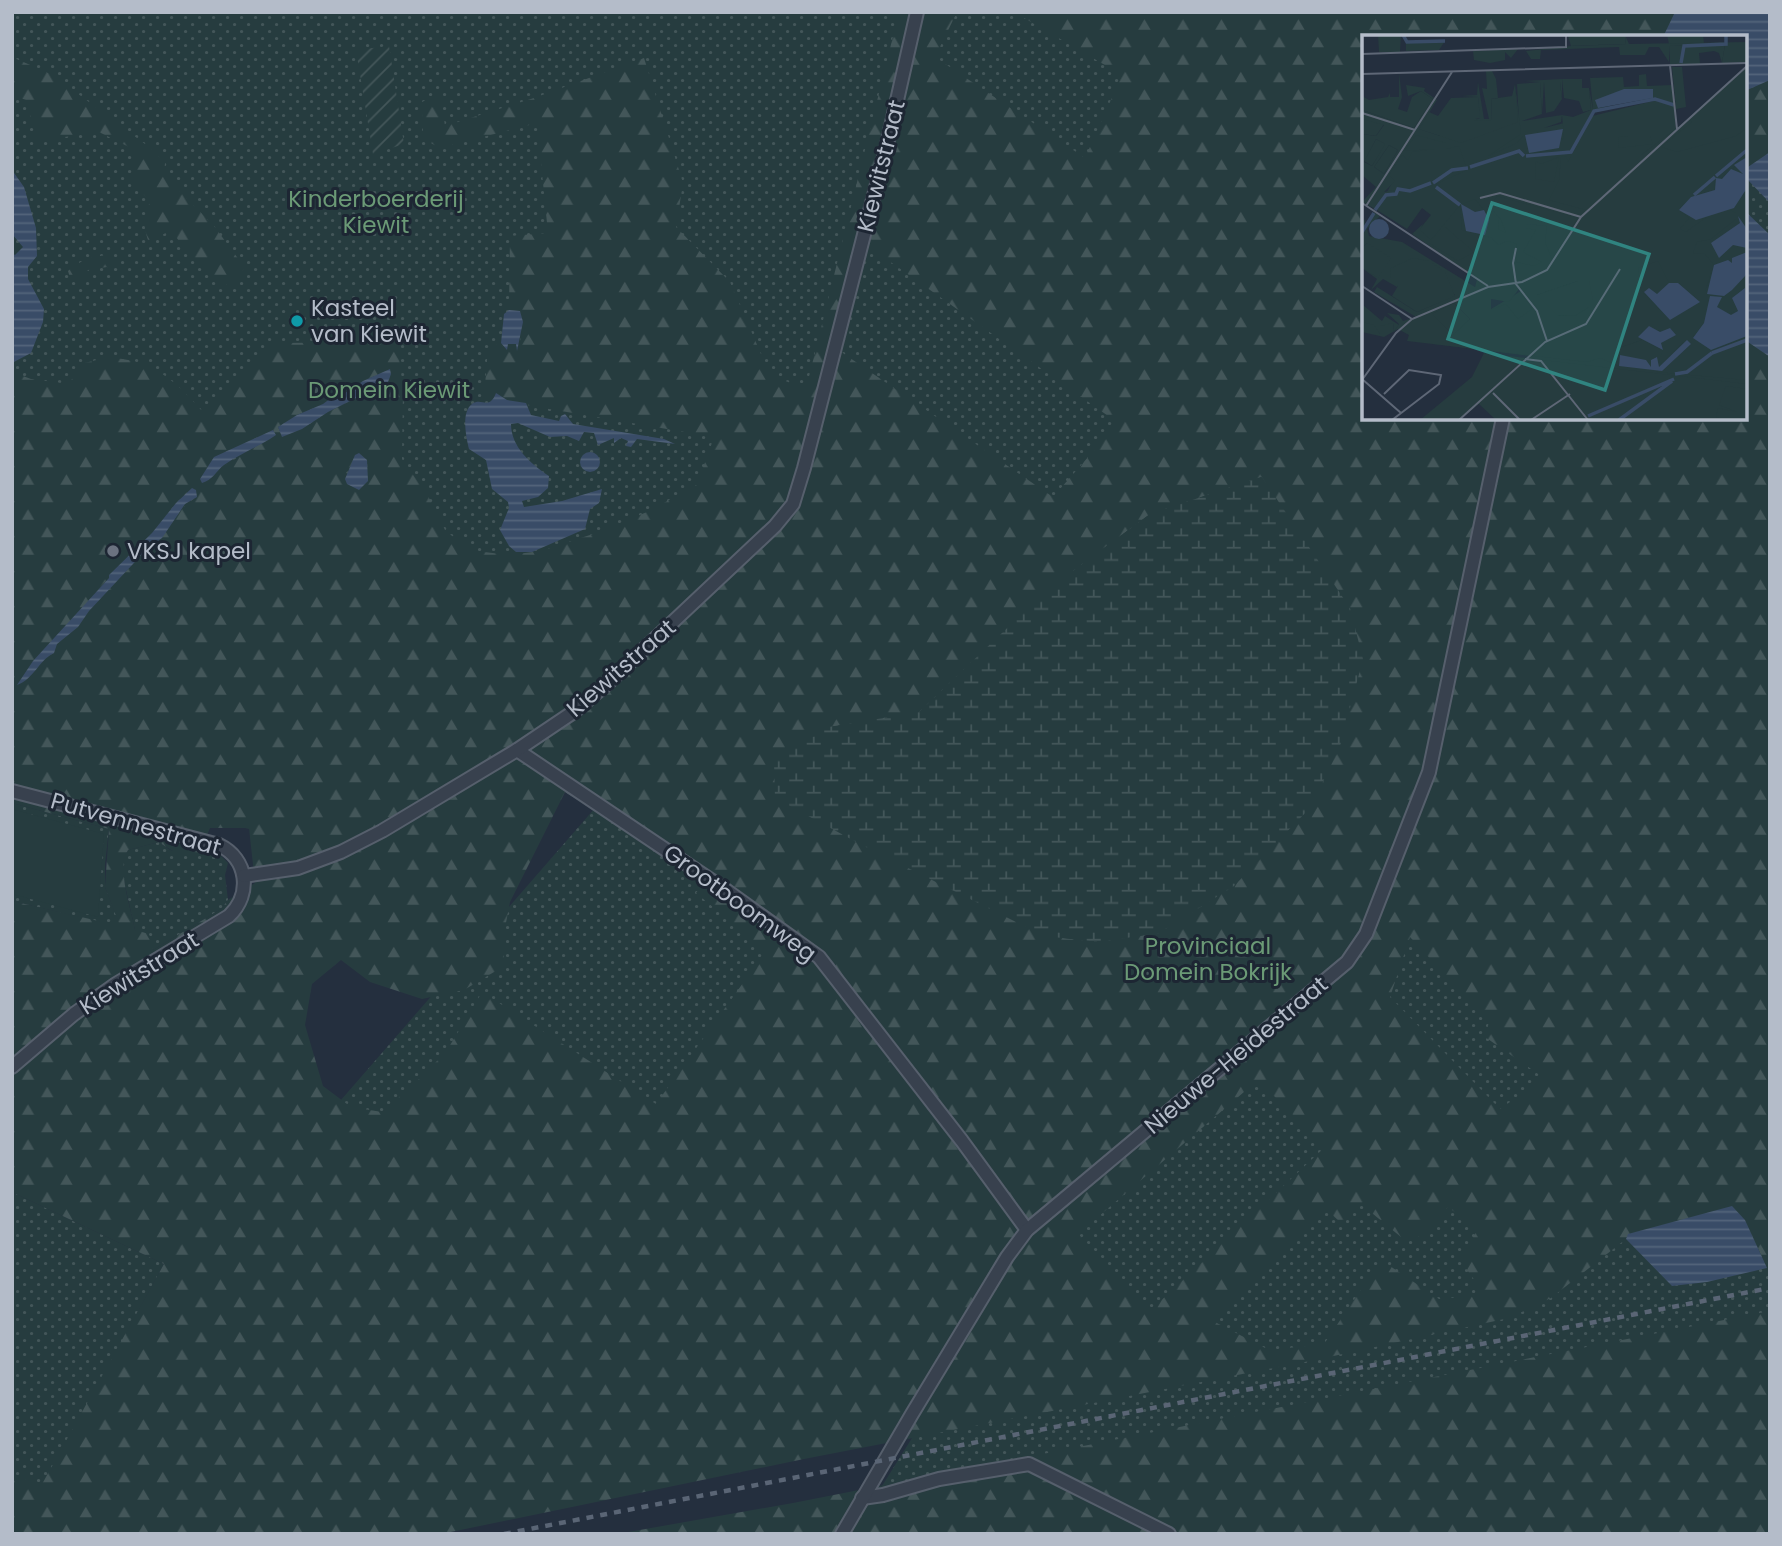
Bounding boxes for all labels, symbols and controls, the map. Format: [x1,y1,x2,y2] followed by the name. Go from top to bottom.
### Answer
[1362,35,1747,420] inset map
[849,97,913,235] street label: Kiewitstraat
[288,183,464,241] park label: Kinderboerderij Kiewit
[311,292,427,350] place label: Kasteel van Kiewit
[289,313,305,329] marker: Kasteel van Kiewit
[308,374,470,406] park label: Domein Kiewit
[127,535,251,567] place label: VKSJ kapel
[105,543,121,559] marker: VKSJ kapel
[560,612,682,724] street label: Kiewitstraat
[47,784,225,864] street label: Putvennestraat
[657,837,823,969] street label: Grootboomweg
[73,924,205,1022] street label: Kiewitstraat
[1124,930,1292,988] park label: Provinciaal Domein Bokrijk
[1137,969,1335,1141] street label: Nieuwe-Heidestraat

